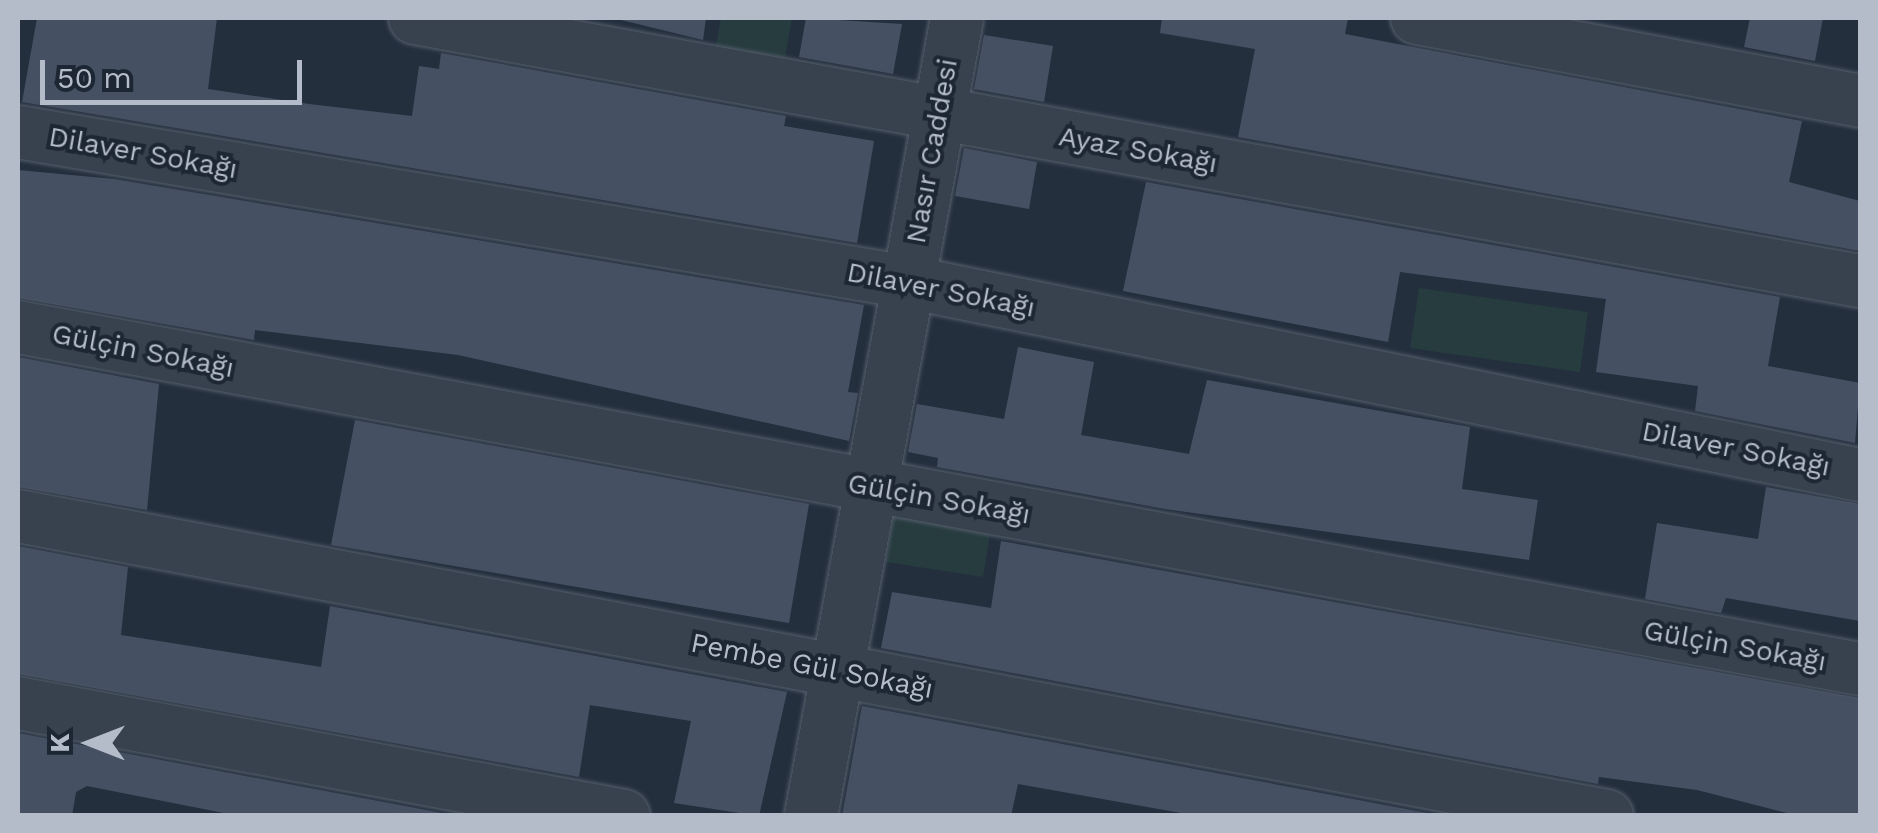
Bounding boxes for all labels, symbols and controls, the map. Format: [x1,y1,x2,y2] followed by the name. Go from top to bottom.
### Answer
[45,40,308,102] scale bar
[899,56,965,246] street label: Nasır Caddesi
[57,60,132,95] text: 50 m
[46,120,240,186] street label: Dilaver Sokağı
[1056,120,1220,180] street label: Ayaz Sokağı
[844,255,1038,325] street label: Dilaver Sokağı
[49,317,237,385] street label: Gülçin Sokağı
[1639,414,1833,484] street label: Dilaver Sokağı
[845,466,1033,532] street label: Gülçin Sokağı
[1641,613,1829,679] street label: Gülçin Sokağı
[688,626,936,706] street label: Pembe Gül Sokağı
[40,693,140,793] north arrow
[43,733,76,753] text: K

